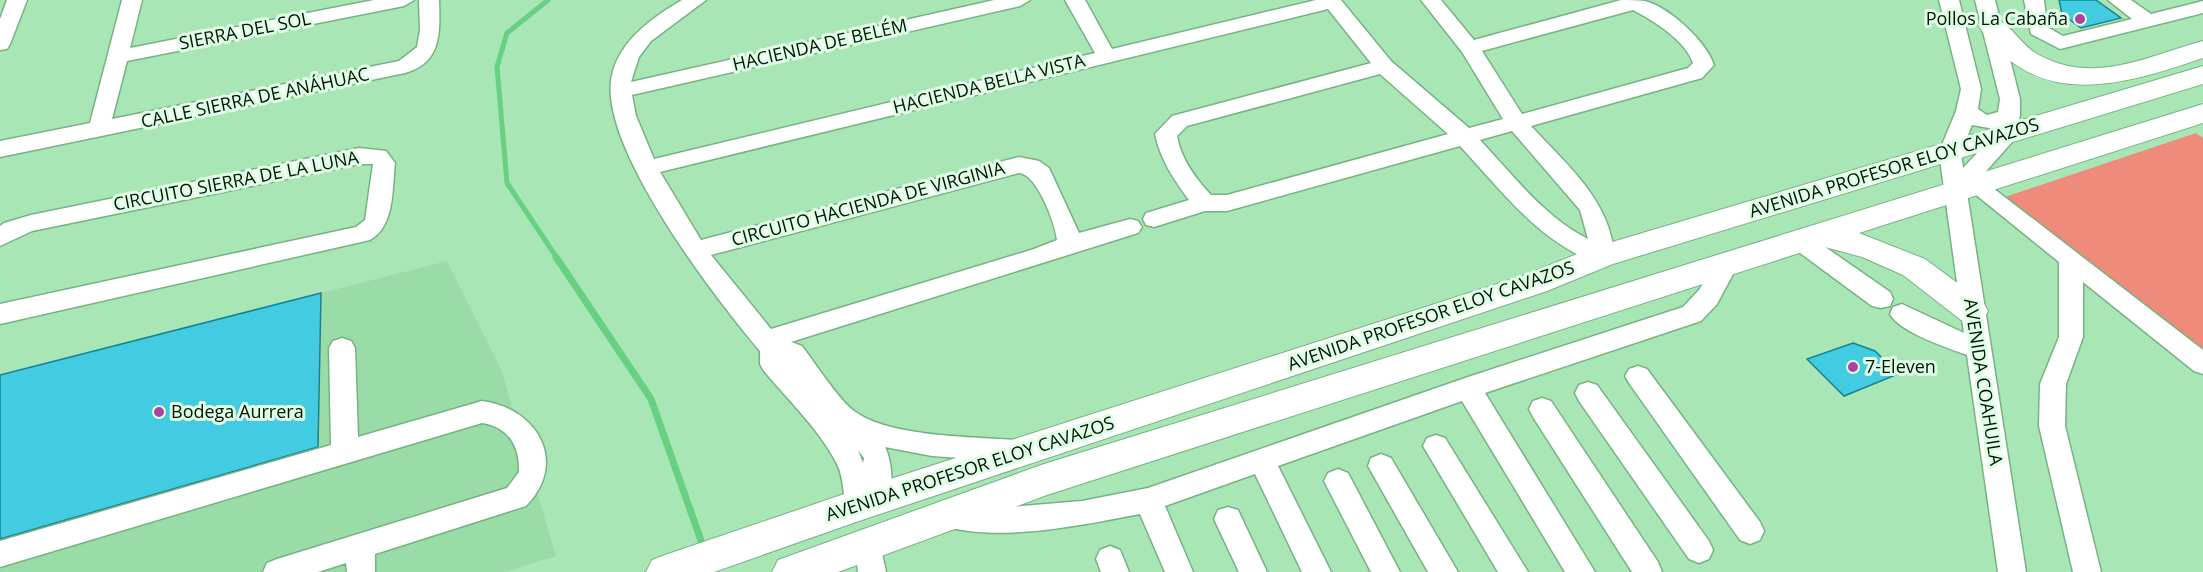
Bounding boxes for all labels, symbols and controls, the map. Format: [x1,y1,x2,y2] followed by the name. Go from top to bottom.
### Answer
[177,5,313,55] street label: SIERRA DEL SOL
[1926,6,2068,30] place label: Pollos La Cabaña
[730,12,910,76] street label: HACIENDA DE BELÉM
[2073,12,2087,26] marker: Pollos La Cabaña
[890,47,1088,119] street label: HACIENDA BELLA VISTA
[139,61,371,133] street label: CALLE SIERRA DE ANÁHUAC
[1746,111,2042,223] street label: AVENIDA PROFESOR ELOY CAVAZOS
[111,144,361,216] street label: CIRCUITO SIERRA DE LA LUNA
[728,155,1008,251] street label: CIRCUITO HACIENDA DE VIRGINIA
[1284,255,1577,376] street label: AVENIDA PROFESOR ELOY CAVAZOS
[1959,297,2009,468] street label: AVENIDA COAHUILA
[1865,354,1936,378] place label: 7-Eleven
[1846,360,1860,374] marker: 7-Eleven
[171,399,304,423] place label: Bodega Aurrera
[152,405,166,419] marker: Bodega Aurrera
[822,410,1117,526] street label: AVENIDA PROFESOR ELOY CAVAZOS

